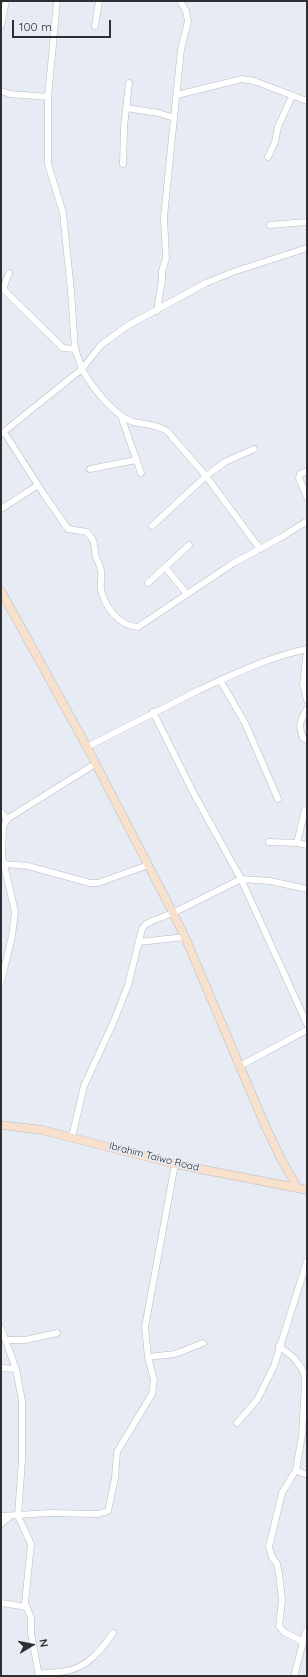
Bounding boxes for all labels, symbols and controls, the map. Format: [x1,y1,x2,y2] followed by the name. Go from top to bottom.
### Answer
[14,12,113,38] scale bar
[19,19,52,34] text: 100 m
[108,1140,200,1174] street label: Ibrahim Taiwo Road
[12,1625,52,1665] north arrow
[36,1638,51,1648] text: N

